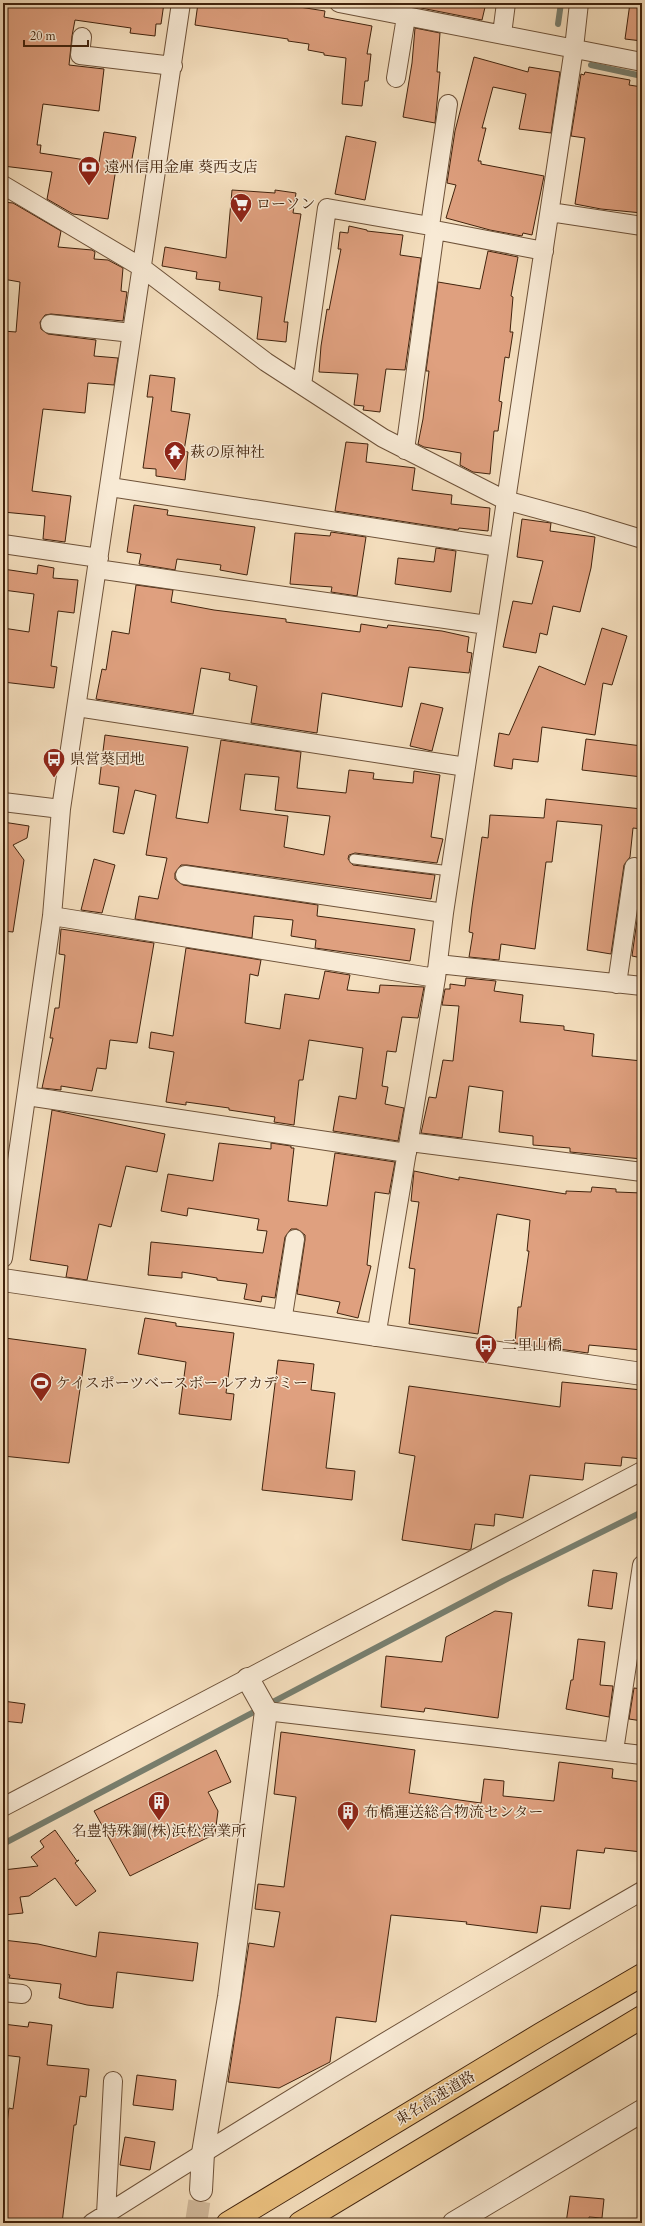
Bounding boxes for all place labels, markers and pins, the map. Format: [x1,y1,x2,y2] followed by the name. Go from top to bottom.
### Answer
[76,154,102,187] bank icon: 遠州信用金庫 葵西支店
[104,157,258,177] place label: 遠州信用金庫 葵西支店
[228,191,254,224] supermarket icon: ローソン
[256,194,315,214] place label: ローソン
[162,439,188,472] temple icon: 萩の原神社
[190,442,265,462] place label: 萩の原神社
[41,746,67,779] bus stop icon: 県営葵団地
[70,749,145,769] place label: 県営葵団地
[473,1332,499,1365] bus stop icon: 二里山橋
[502,1335,562,1355] place label: 二里山橋
[28,1370,54,1403] sports icon: ケイスポーツベースボールアカデミー
[56,1373,308,1393] place label: ケイスポーツベースボールアカデミー
[146,1789,172,1822] building icon: 名豊特殊鋼(株)浜松営業所
[335,1799,361,1832] building icon: 布橋運送総合物流センター
[364,1802,543,1822] place label: 布橋運送総合物流センター
[72,1821,246,1841] place label: 名豊特殊鋼(株)浜松営業所

